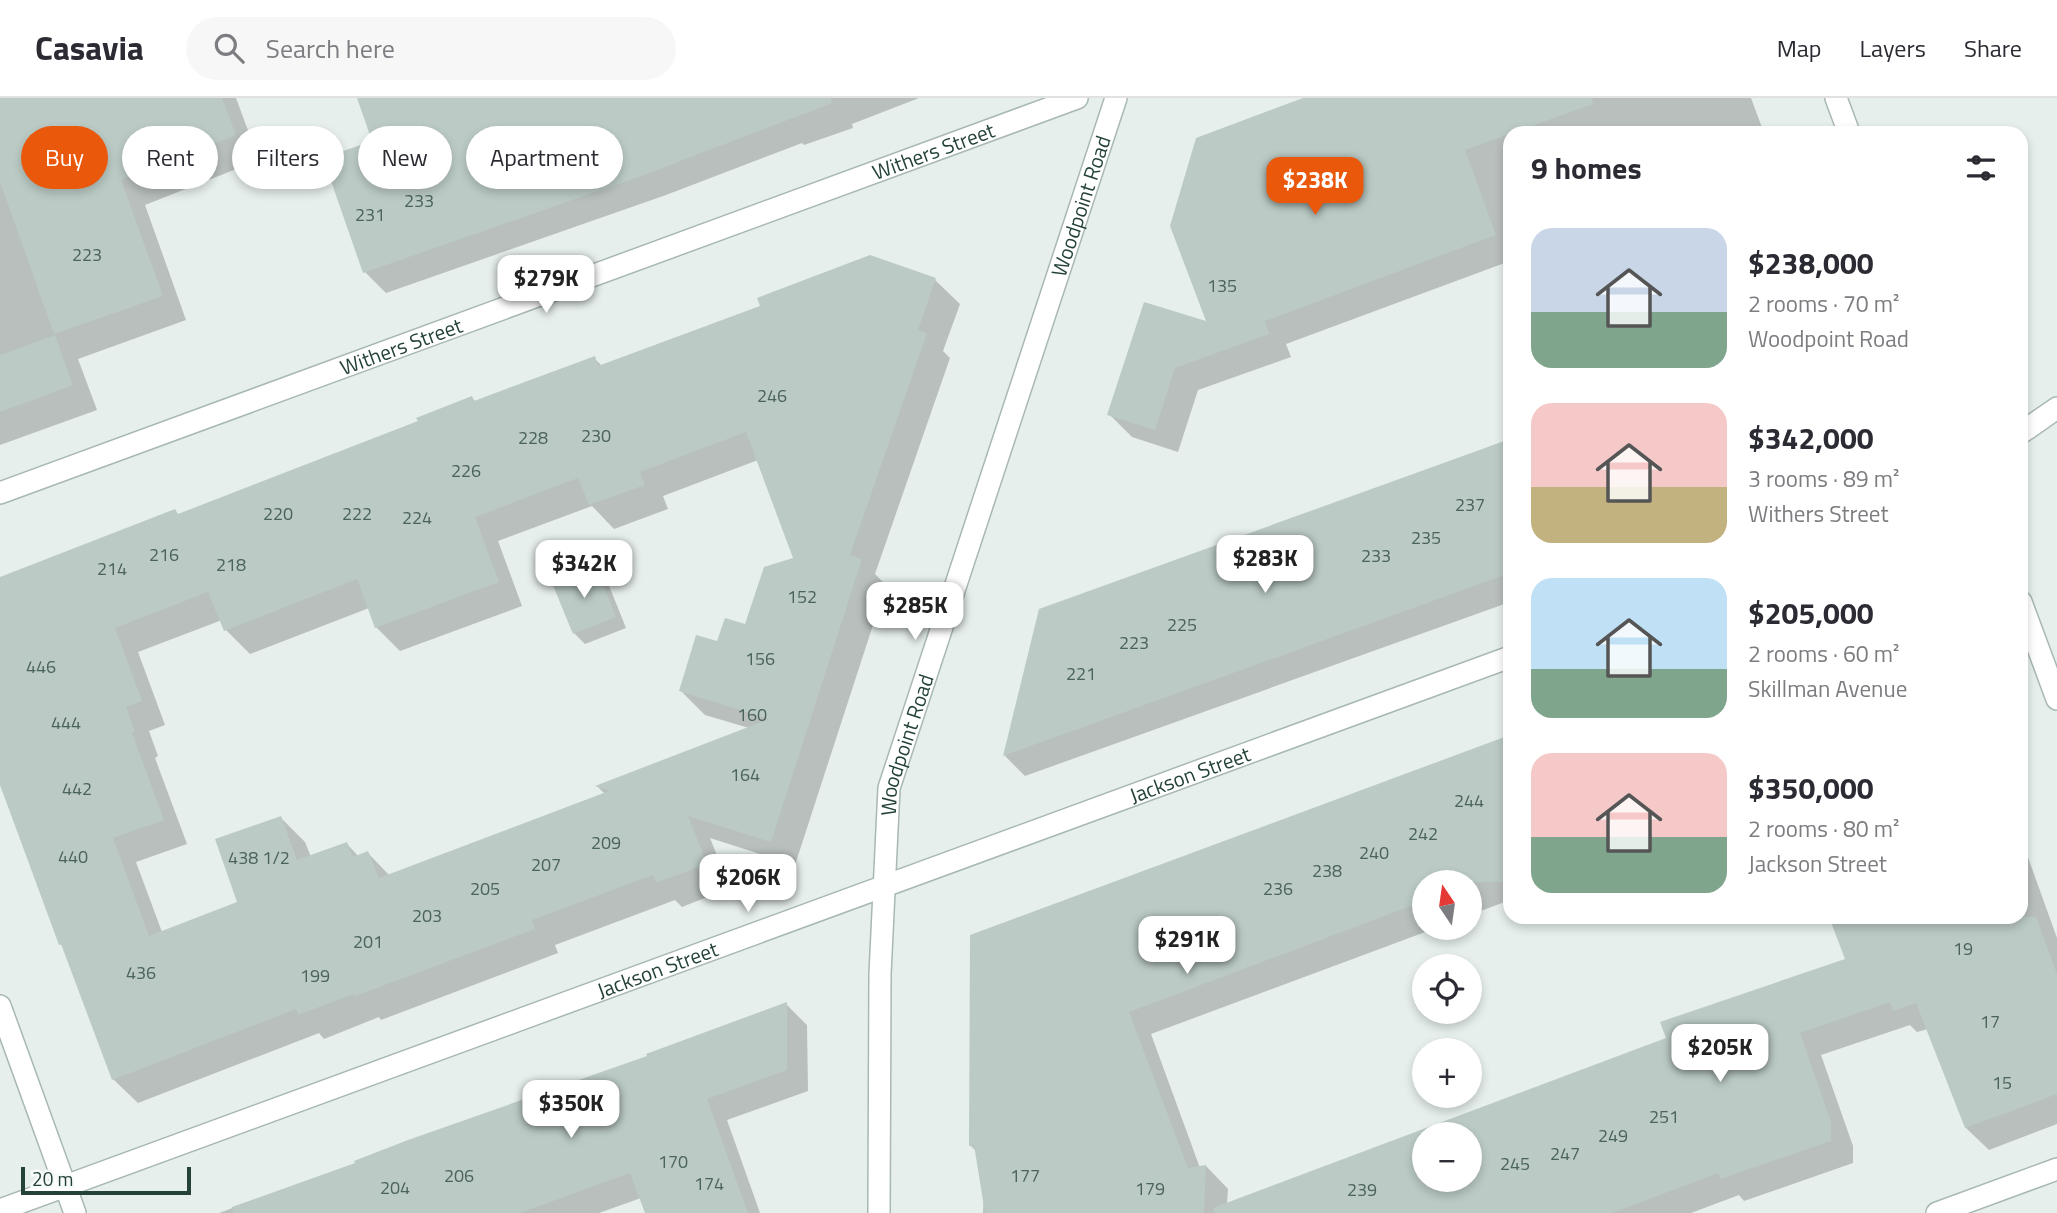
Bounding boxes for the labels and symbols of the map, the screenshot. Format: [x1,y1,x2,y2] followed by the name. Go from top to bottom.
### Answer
[867,113,1000,188] street label: Withers Street
[1042,131,1119,281] street label: Woodpoint Road
[1266,158,1364,217] pin: $238K
[404,187,434,214] house number: 233
[355,201,385,228] house number: 231
[72,241,102,268] house number: 223
[497,256,595,315] pin: $279K
[1207,272,1237,299] house number: 135
[335,309,467,383] street label: Withers Street
[757,382,787,409] house number: 246
[581,422,611,449] house number: 230
[518,424,548,451] house number: 228
[451,457,481,484] house number: 226
[1455,491,1485,518] house number: 237
[263,500,293,527] house number: 220
[342,500,372,527] house number: 222
[402,504,432,531] house number: 224
[1411,524,1441,551] house number: 235
[1216,536,1314,595] pin: $283K
[535,540,633,600] pin: $342K
[149,541,179,568] house number: 216
[1361,542,1391,569] house number: 233
[216,551,246,578] house number: 218
[97,555,127,582] house number: 214
[866,582,964,642] pin: $285K
[787,583,817,610] house number: 152
[1167,611,1197,638] house number: 225
[1119,629,1149,656] house number: 223
[745,645,775,672] house number: 156
[26,653,56,680] house number: 446
[1066,660,1096,687] house number: 221
[872,670,941,816] street label: Woodpoint Road
[737,701,767,728] house number: 160
[51,709,81,736] house number: 444
[1125,737,1255,811] street label: Jackson Street
[730,761,760,788] house number: 164
[62,775,92,802] house number: 442
[1454,787,1484,814] house number: 244
[1408,820,1438,847] house number: 242
[591,829,621,856] house number: 209
[1359,839,1389,866] house number: 240
[58,843,88,870] house number: 440
[228,844,290,871] house number: 438 1/2
[531,851,561,878] house number: 207
[699,854,797,914] pin: $206K
[1312,857,1342,884] house number: 238
[1412,870,1482,940] north arrow
[470,875,500,902] house number: 205
[1263,875,1293,902] house number: 236
[412,902,442,929] house number: 203
[1138,916,1236,976] pin: $291K
[353,928,383,955] house number: 201
[592,932,723,1006] street label: Jackson Street
[1953,935,1973,962] house number: 19
[126,959,156,986] house number: 436
[300,962,330,989] house number: 199
[1980,1008,2000,1035] house number: 17
[1671,1024,1769,1084] pin: $205K
[1992,1069,2012,1096] house number: 15
[522,1080,620,1140] pin: $350K
[1649,1103,1679,1130] house number: 251
[1598,1122,1628,1149] house number: 249
[1550,1140,1580,1167] house number: 247
[658,1148,688,1175] house number: 170
[1500,1150,1530,1177] house number: 245
[444,1162,474,1189] house number: 206
[1010,1162,1040,1189] house number: 177
[21,1164,191,1196] scale bar
[694,1170,724,1197] house number: 174
[380,1174,410,1201] house number: 204
[1135,1175,1165,1202] house number: 179
[1347,1176,1377,1203] house number: 239

